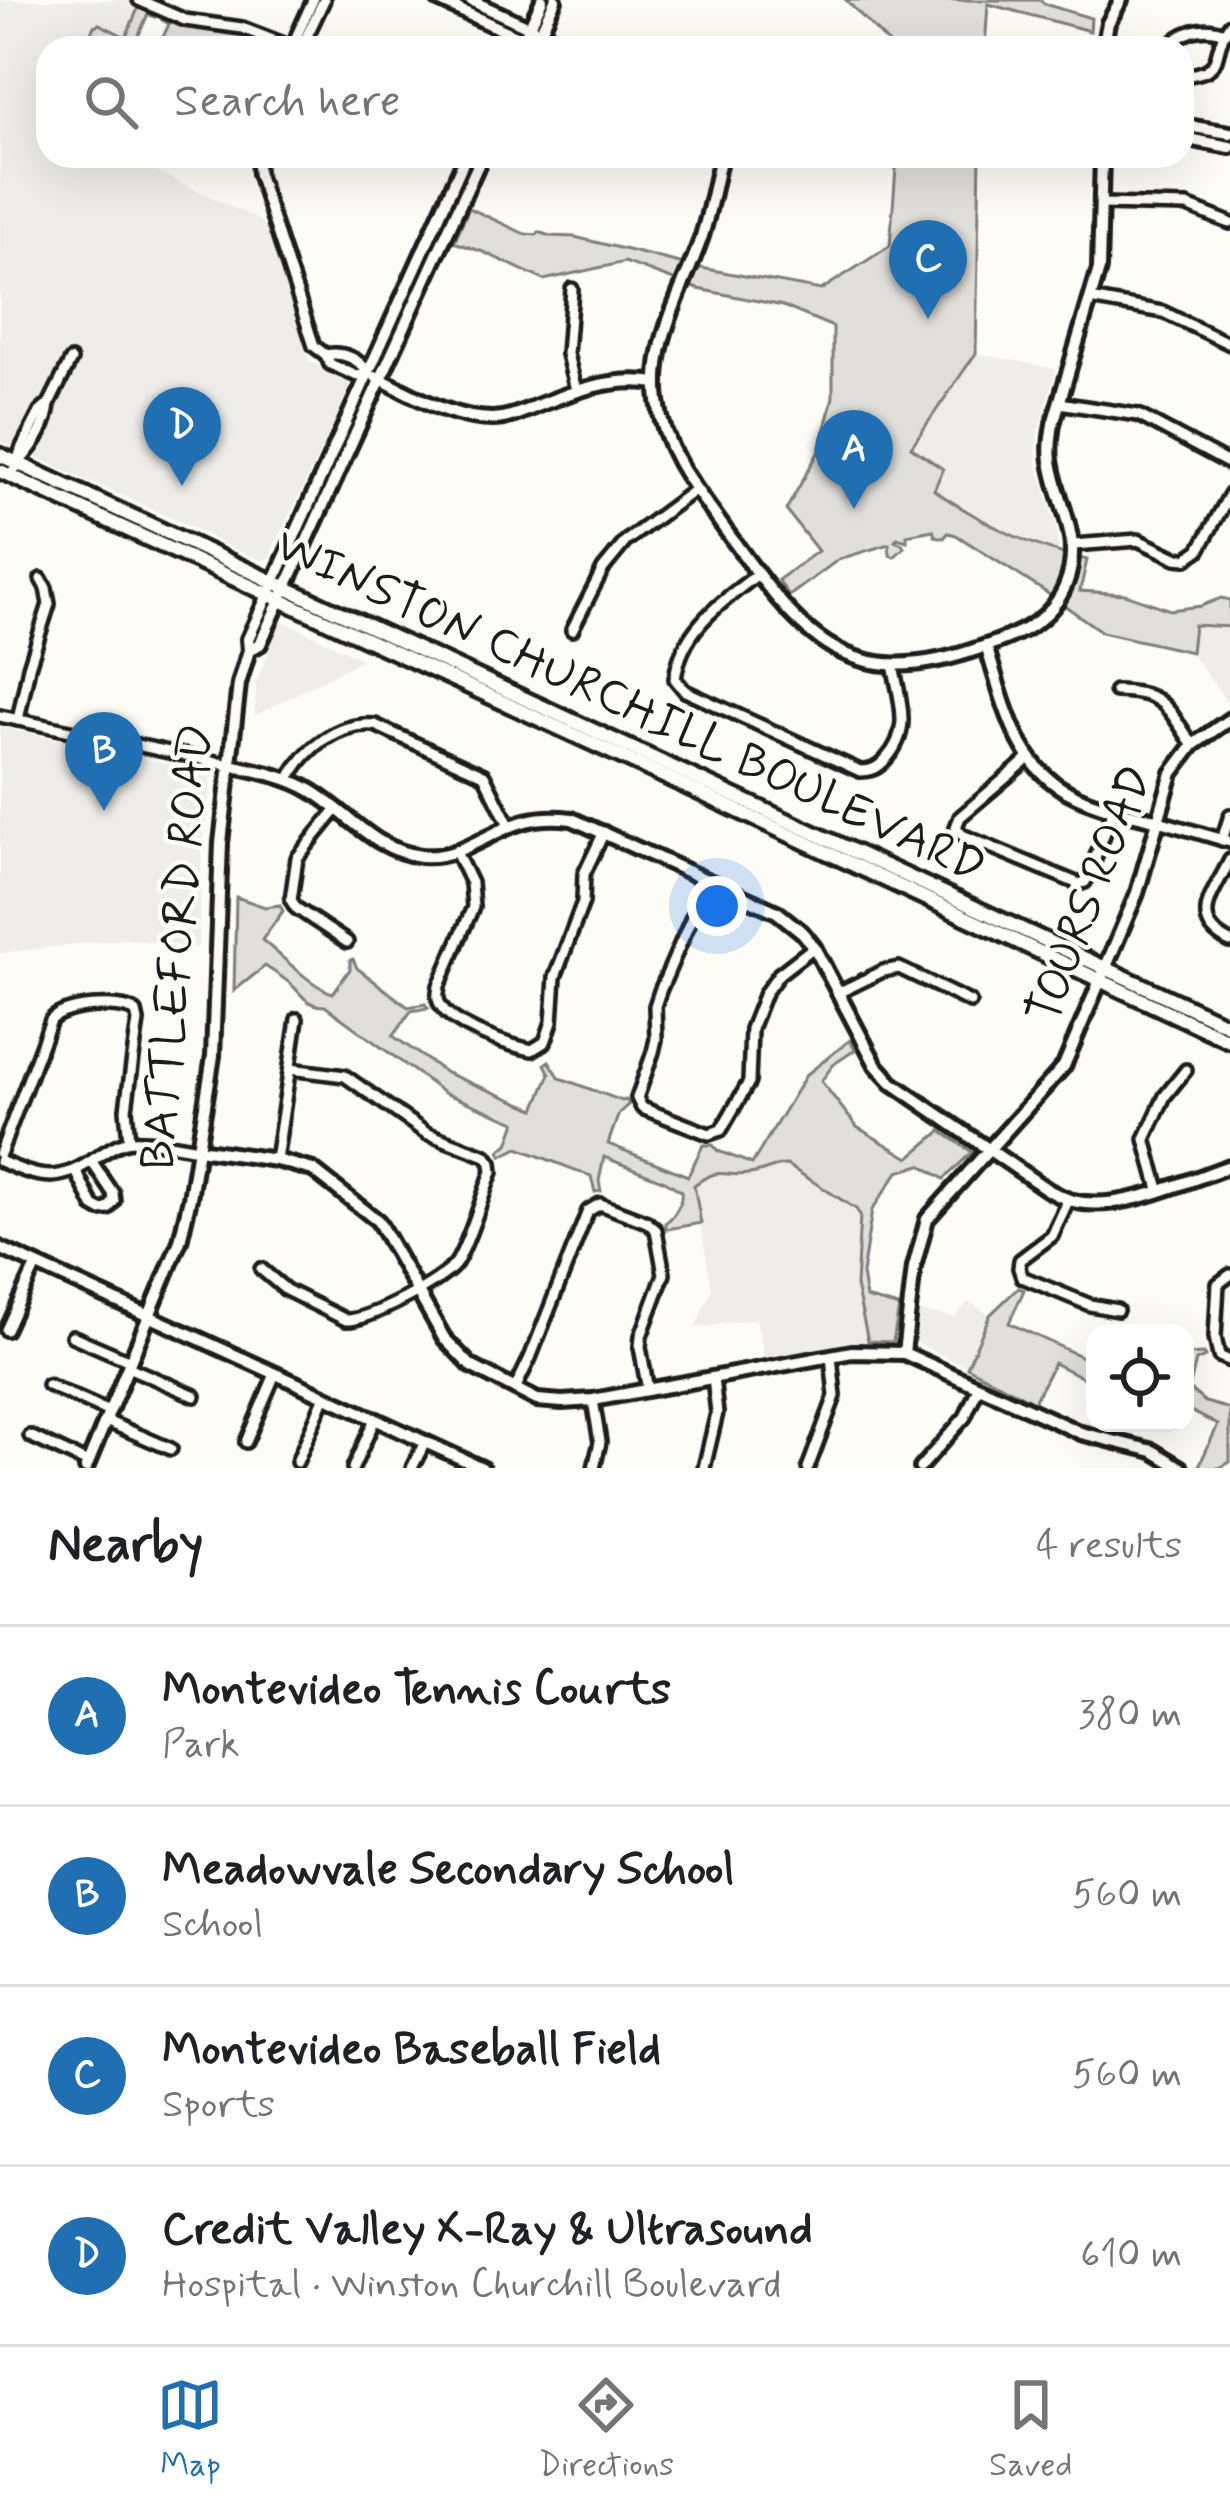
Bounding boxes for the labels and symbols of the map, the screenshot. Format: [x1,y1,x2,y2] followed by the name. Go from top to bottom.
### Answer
[889,220,967,319] pin: C
[143,387,221,486] pin: D
[815,410,893,509] pin: A
[265,514,995,900] street label: WINSTON CHURCHILL BOULEVARD
[65,712,143,811] pin: B
[127,721,229,1173] street label: BATTLEFORD ROAD
[1013,757,1169,1033] street label: TOURS ROAD
[687,876,747,936] your location

